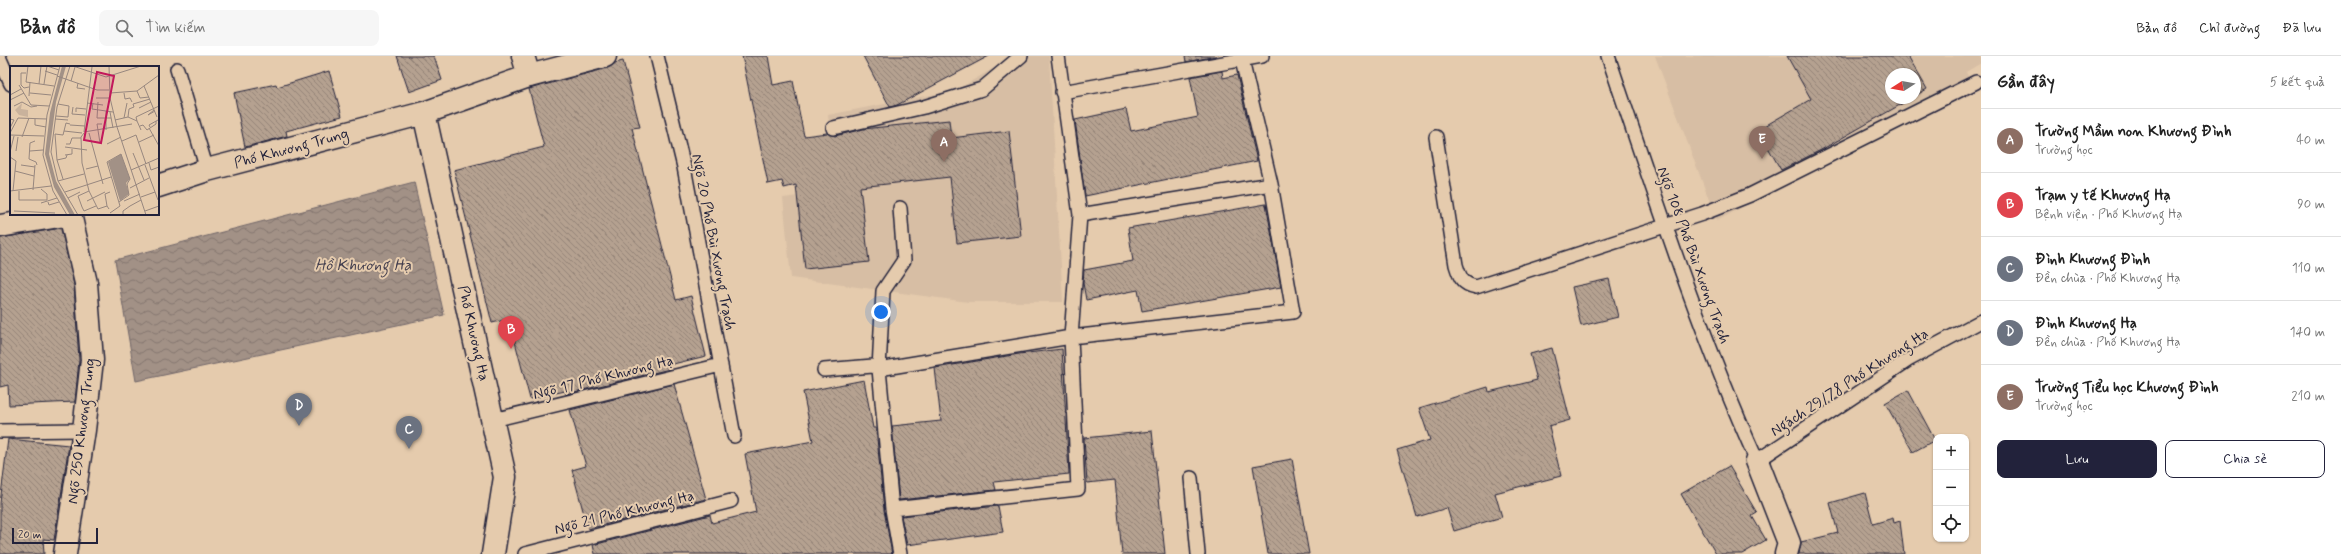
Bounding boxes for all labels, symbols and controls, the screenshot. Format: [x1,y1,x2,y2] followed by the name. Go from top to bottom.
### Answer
[99,10,379,46] search box
[20,15,75,40] text: Bản đồ
[113,17,135,39] icon: search
[145,18,205,38] text: Tìm kiếm
[2136,19,2177,37] text: Bản đồ
[2199,19,2260,37] text: Chỉ đường
[2282,19,2321,37] text: Đã lưu
[10,66,159,215] inset map
[1885,68,1921,104] north arrow
[1997,71,2055,93] text: Gần đây
[2270,74,2325,91] text: 5 kết quả
[2035,122,2231,142] text: Trường Mầm non Khương Đình
[232,124,351,175] street label: Phố Khương Trung
[1749,126,1775,159] pin: E
[931,129,957,162] pin: A
[2006,132,2014,149] text: A
[2296,132,2325,149] text: 40 m
[2035,142,2093,159] text: Trường học
[685,152,740,333] street label: Ngõ 20 Phố Bùi Xương Trạch
[1651,164,1734,347] street label: Ngõ 108 Phố Bùi Xương Trạch
[2035,186,2170,206] text: Trạm y tế Khương Hạ
[2006,196,2014,213] text: B
[2297,196,2325,213] text: 90 m
[2035,206,2182,223] text: Bệnh viện · Phố Khương Hạ
[2035,250,2150,270] text: Đình Khương Đình
[315,255,411,278] water label: Hồ Khương Hạ
[2005,260,2015,277] text: C
[2292,260,2325,277] text: 110 m
[2035,270,2180,287] text: Đền chùa · Phố Khương Hạ
[451,284,494,383] street label: Phố Khương Hạ
[871,302,891,322] your location
[2035,314,2137,334] text: Đình Khương Hạ
[498,316,524,349] pin: B
[1767,324,1933,442] street label: Ngách 29/78 Phố Khương Hạ
[2006,324,2014,341] text: D
[2290,324,2325,341] text: 140 m
[2035,334,2180,351] text: Đền chùa · Phố Khương Hạ
[531,351,676,406] street label: Ngõ 17 Phố Khương Hạ
[63,357,102,505] street label: Ngõ 250 Khương Trung
[2035,378,2219,398] text: Trường Tiểu học Khương Đình
[2006,388,2014,405] text: E
[2291,388,2325,405] text: 210 m
[286,393,312,426] pin: D
[2035,398,2093,415] text: Trường học
[396,416,422,449] pin: C
[1933,434,1969,542] map controls
[1933,434,1969,470] button: +
[1997,440,2157,478] button: Lưu
[2165,440,2325,478] button: Chia sẻ
[1933,470,1969,506] button: −
[552,486,697,541] street label: Ngõ 21 Phố Khương Hạ
[1933,506,1969,542] button: locate
[12,526,98,545] scale bar
[18,528,41,542] text: 20 m

